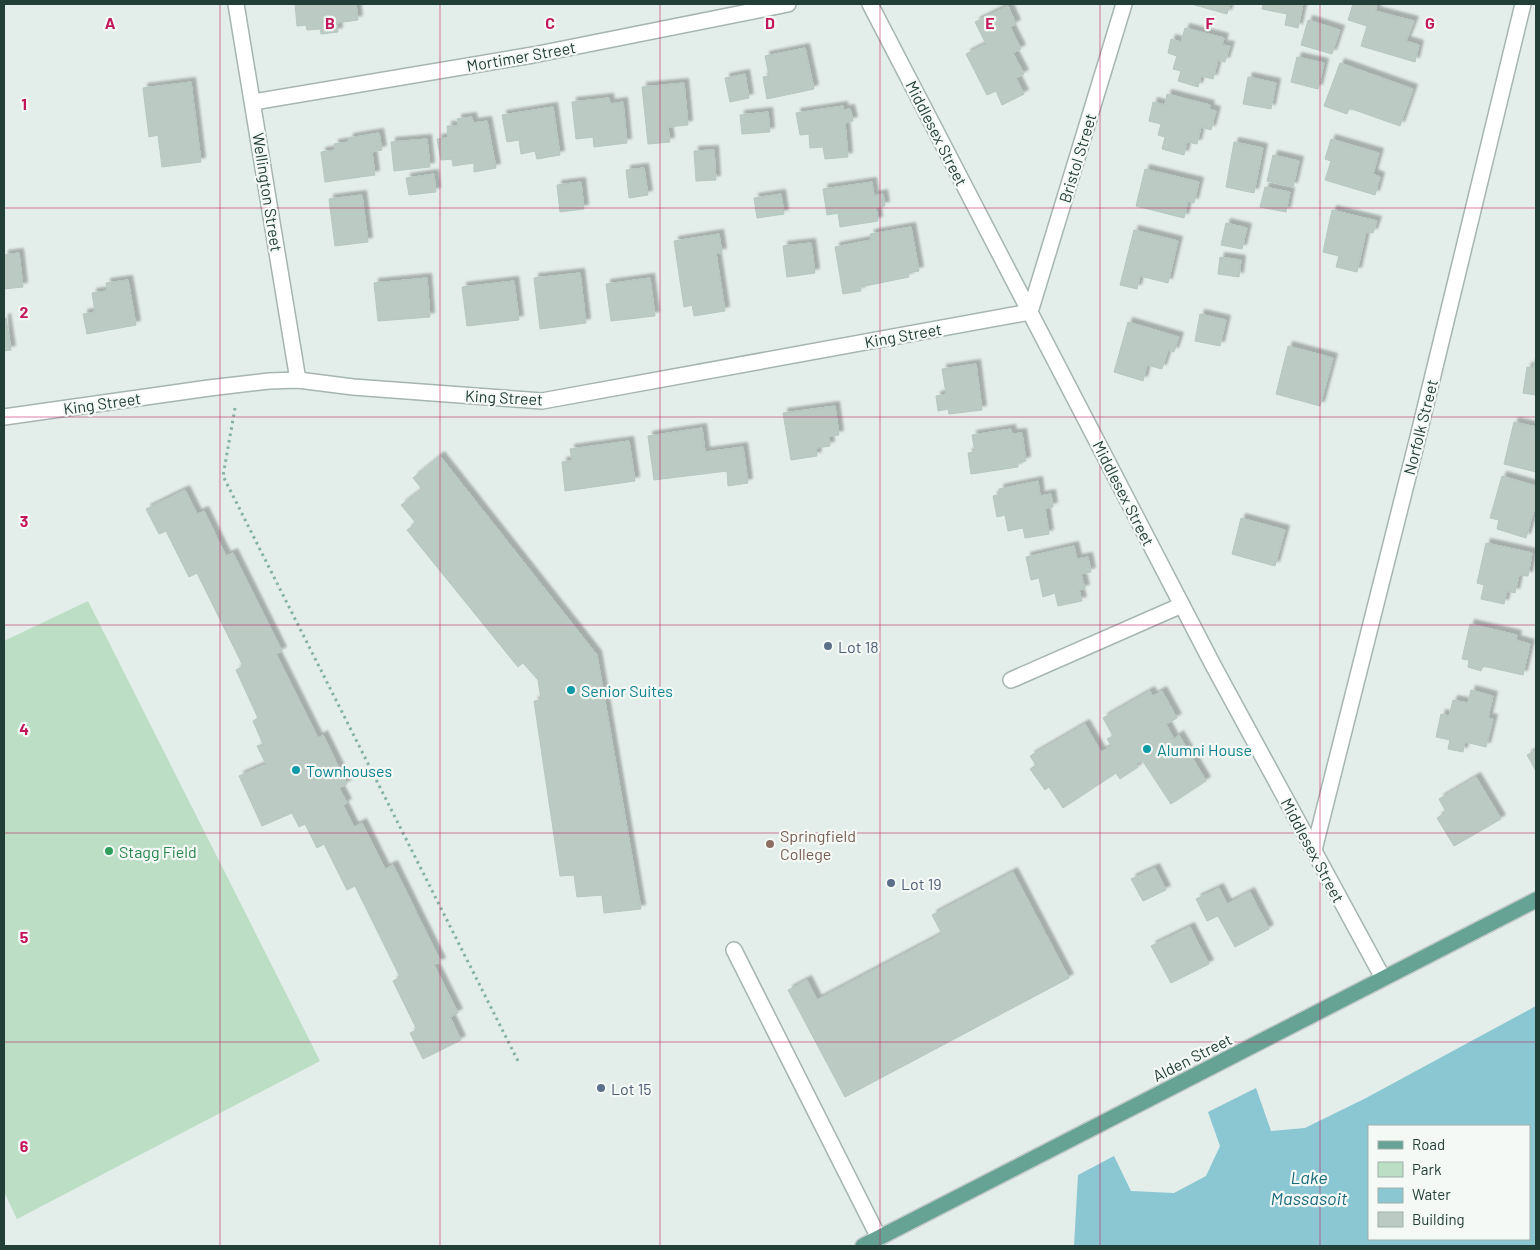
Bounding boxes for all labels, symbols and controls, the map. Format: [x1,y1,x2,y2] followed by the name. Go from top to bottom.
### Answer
[105,13,116,32] text: A
[325,13,335,32] text: B
[545,13,555,32] text: C
[765,13,775,32] text: D
[985,13,995,32] text: E
[1206,13,1215,32] text: F
[1425,13,1435,32] text: G
[465,37,577,75] street label: Mortimer Street
[902,77,972,189] street label: Middlesex Street
[21,94,27,113] text: 1
[1054,111,1100,205] street label: Bristol Street
[249,131,287,253] street label: Wellington Street
[20,302,29,321] text: 2
[863,319,943,351] street label: King Street
[1399,377,1441,477] street label: Norfolk Street
[465,385,543,409] street label: King Street
[62,388,142,418] street label: King Street
[1089,437,1159,549] street label: Middlesex Street
[20,511,28,530] text: 3
[838,637,879,656] place label: Lot 18
[822,640,834,652] marker: Lot 18
[581,681,673,700] place label: Senior Suites
[565,684,577,696] marker: Senior Suites
[19,719,29,738] text: 4
[1157,740,1252,759] place label: Alumni House
[1141,743,1153,755] marker: Alumni House
[306,761,392,780] place label: Townhouses
[290,764,302,776] marker: Townhouses
[1277,795,1349,905] street label: Middlesex Street
[780,826,856,863] place label: Springfield College
[764,838,776,850] marker: Springfield College
[119,842,197,861] place label: Stagg Field
[103,845,115,857] marker: Stagg Field
[901,874,942,893] place label: Lot 19
[885,877,897,889] marker: Lot 19
[20,927,29,946] text: 5
[1149,1029,1235,1085] street label: Alden Street
[611,1079,652,1098] place label: Lot 15
[595,1082,607,1094] marker: Lot 15
[1368,1125,1530,1240] legend
[1412,1135,1445,1153] text: Road
[20,1136,29,1155] text: 6
[1412,1160,1442,1178] text: Park
[1271,1166,1348,1209] water label: Lake Massasoit
[1412,1185,1451,1203] text: Water
[1412,1210,1465,1228] text: Building

